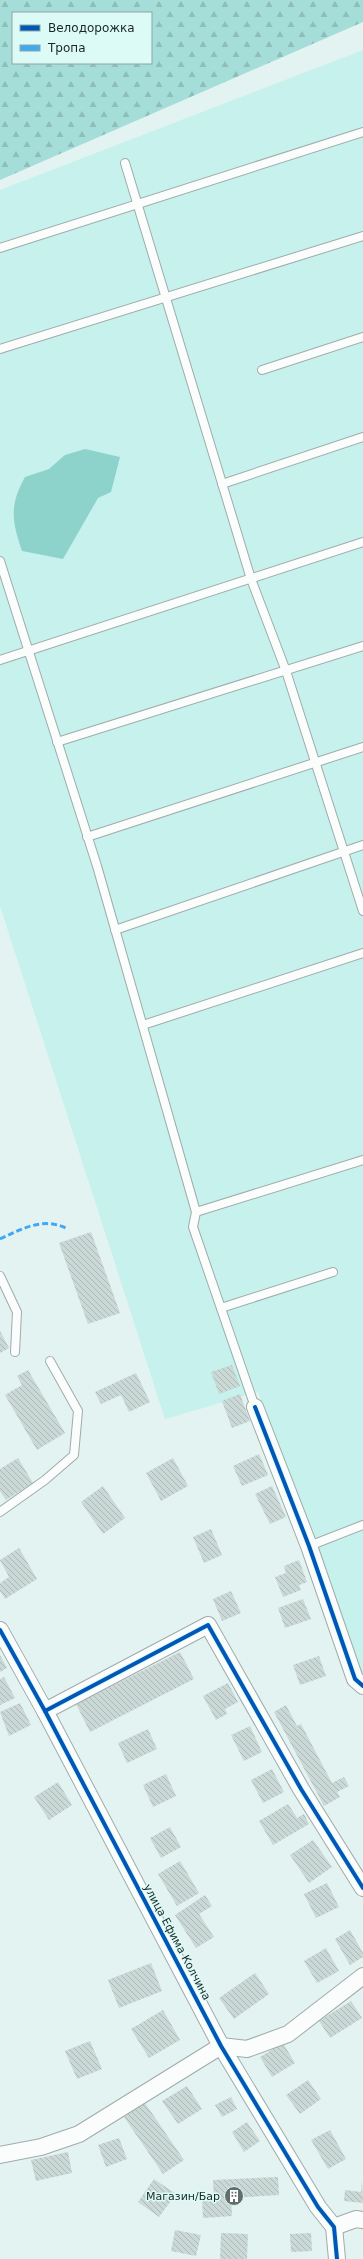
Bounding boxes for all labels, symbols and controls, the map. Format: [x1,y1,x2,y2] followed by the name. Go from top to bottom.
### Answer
[12,12,152,64] legend
[48,21,135,35] text: Велодорожка
[47,41,86,55] text: Тропа
[141,1882,213,2002] street label: улица Ефима Колчина
[223,2185,245,2207] building icon: Магазин/Бар
[146,2190,220,2203] place label: Магазин/Бар

